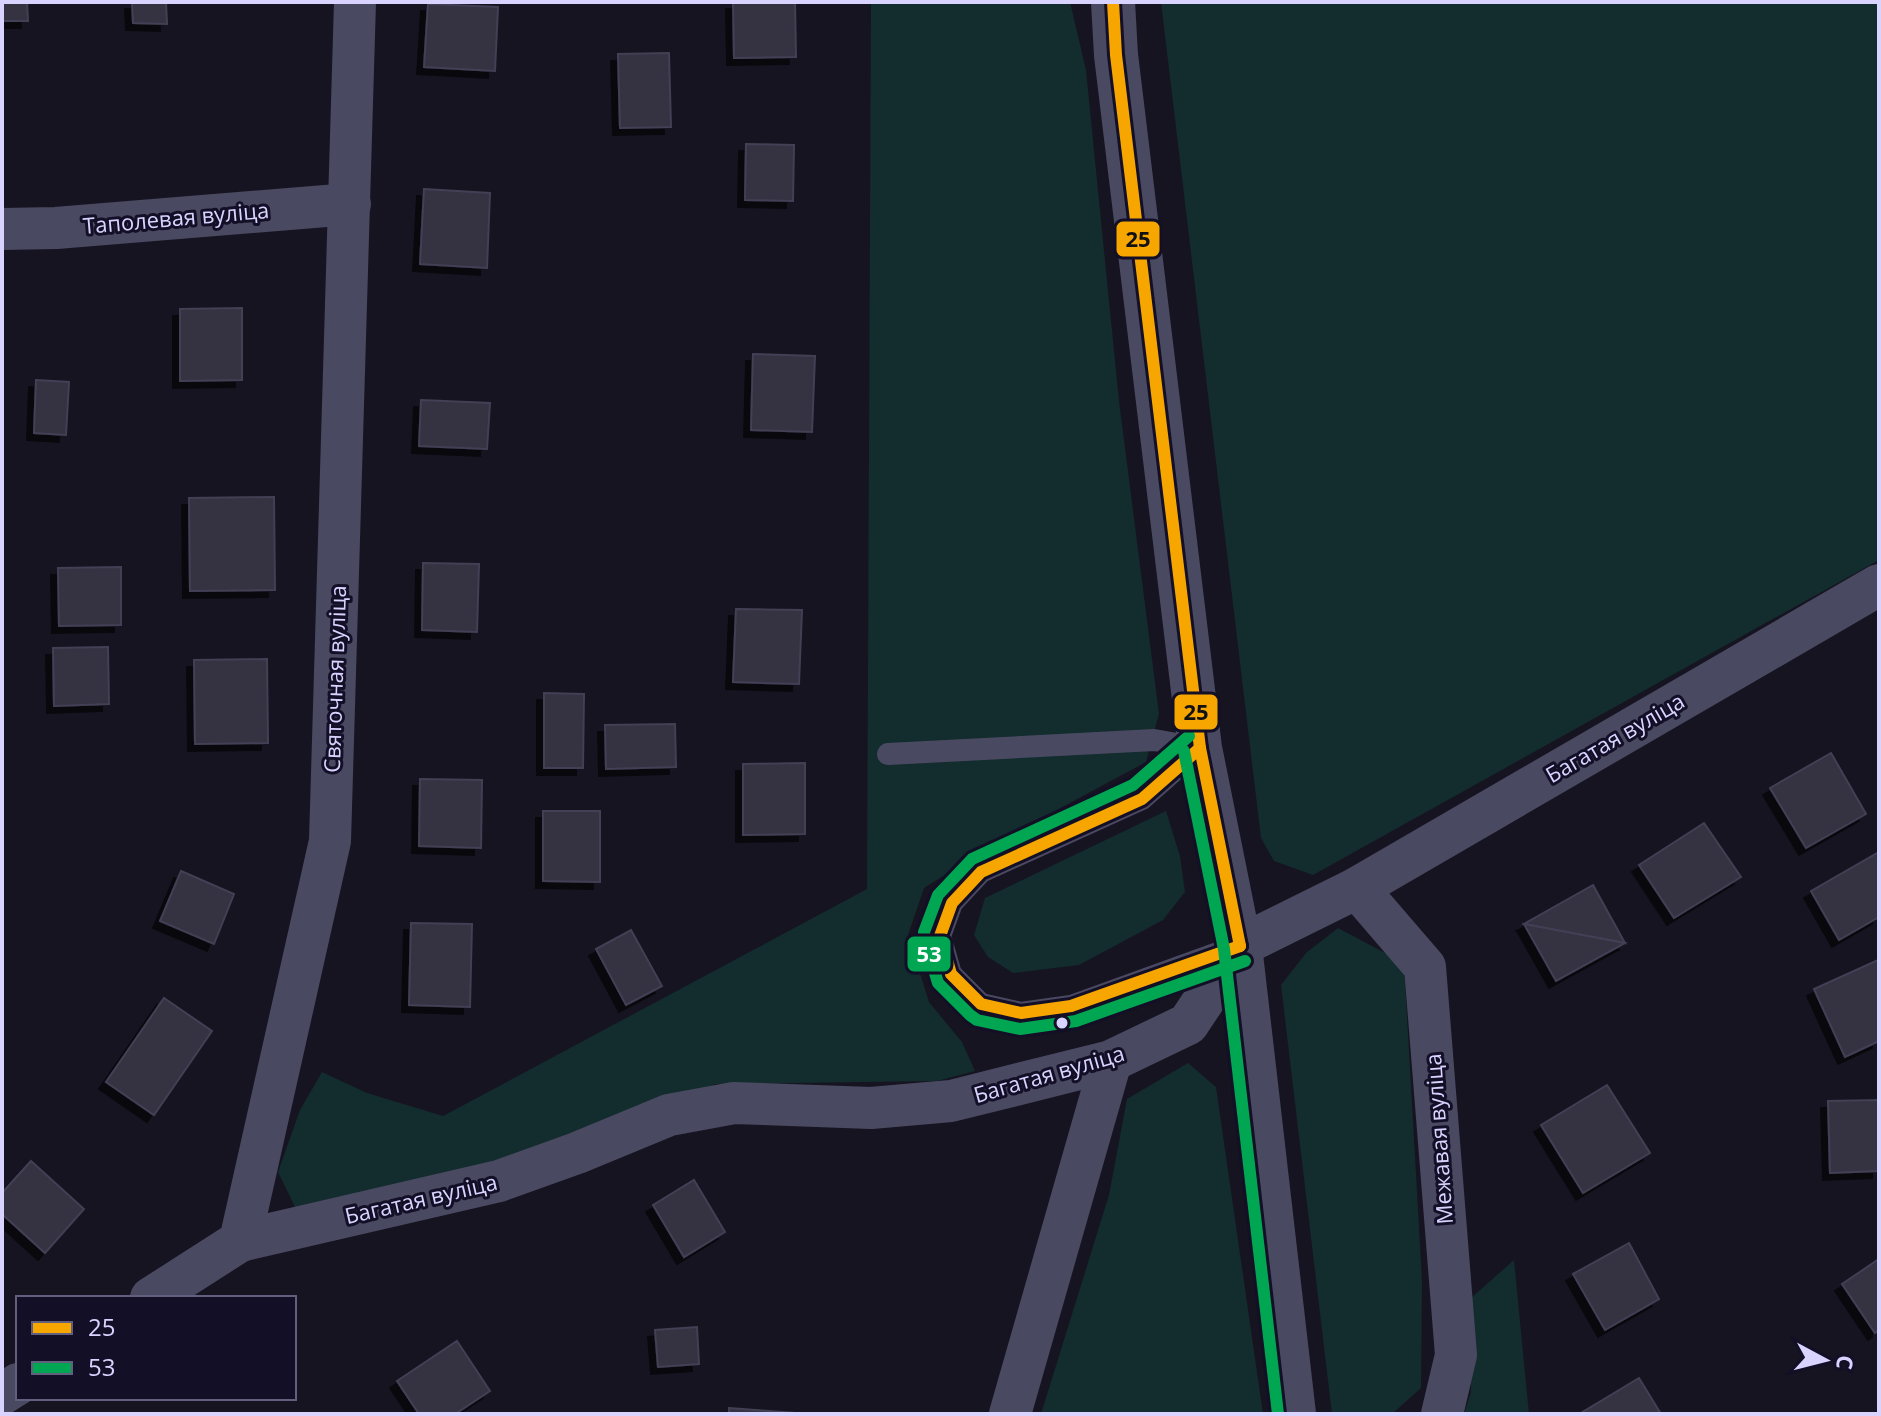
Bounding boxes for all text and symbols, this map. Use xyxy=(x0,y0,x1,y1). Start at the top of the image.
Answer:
street label: Таполевая вуліца xyxy=(82,194,270,240)
line badge: 25 xyxy=(1115,220,1161,258)
text: 25 xyxy=(1125,223,1151,253)
street label: Святочная вуліца xyxy=(316,585,352,773)
street label: Багатая вуліца xyxy=(1540,685,1689,789)
line badge: 25 xyxy=(1173,693,1219,731)
text: 25 xyxy=(1183,696,1209,726)
line badge: 53 xyxy=(906,935,952,973)
text: 53 xyxy=(916,938,942,968)
unlabelled marker xyxy=(1054,1015,1070,1031)
street label: Багатая вуліца xyxy=(970,1037,1128,1109)
street label: Межавая вуліца xyxy=(1417,1053,1459,1225)
street label: Багатая вуліца xyxy=(342,1166,500,1230)
legend xyxy=(16,1296,296,1400)
text: 25 xyxy=(88,1310,115,1343)
north arrow xyxy=(1785,1320,1865,1400)
text: 53 xyxy=(88,1350,115,1383)
text: С xyxy=(1830,1354,1862,1371)

